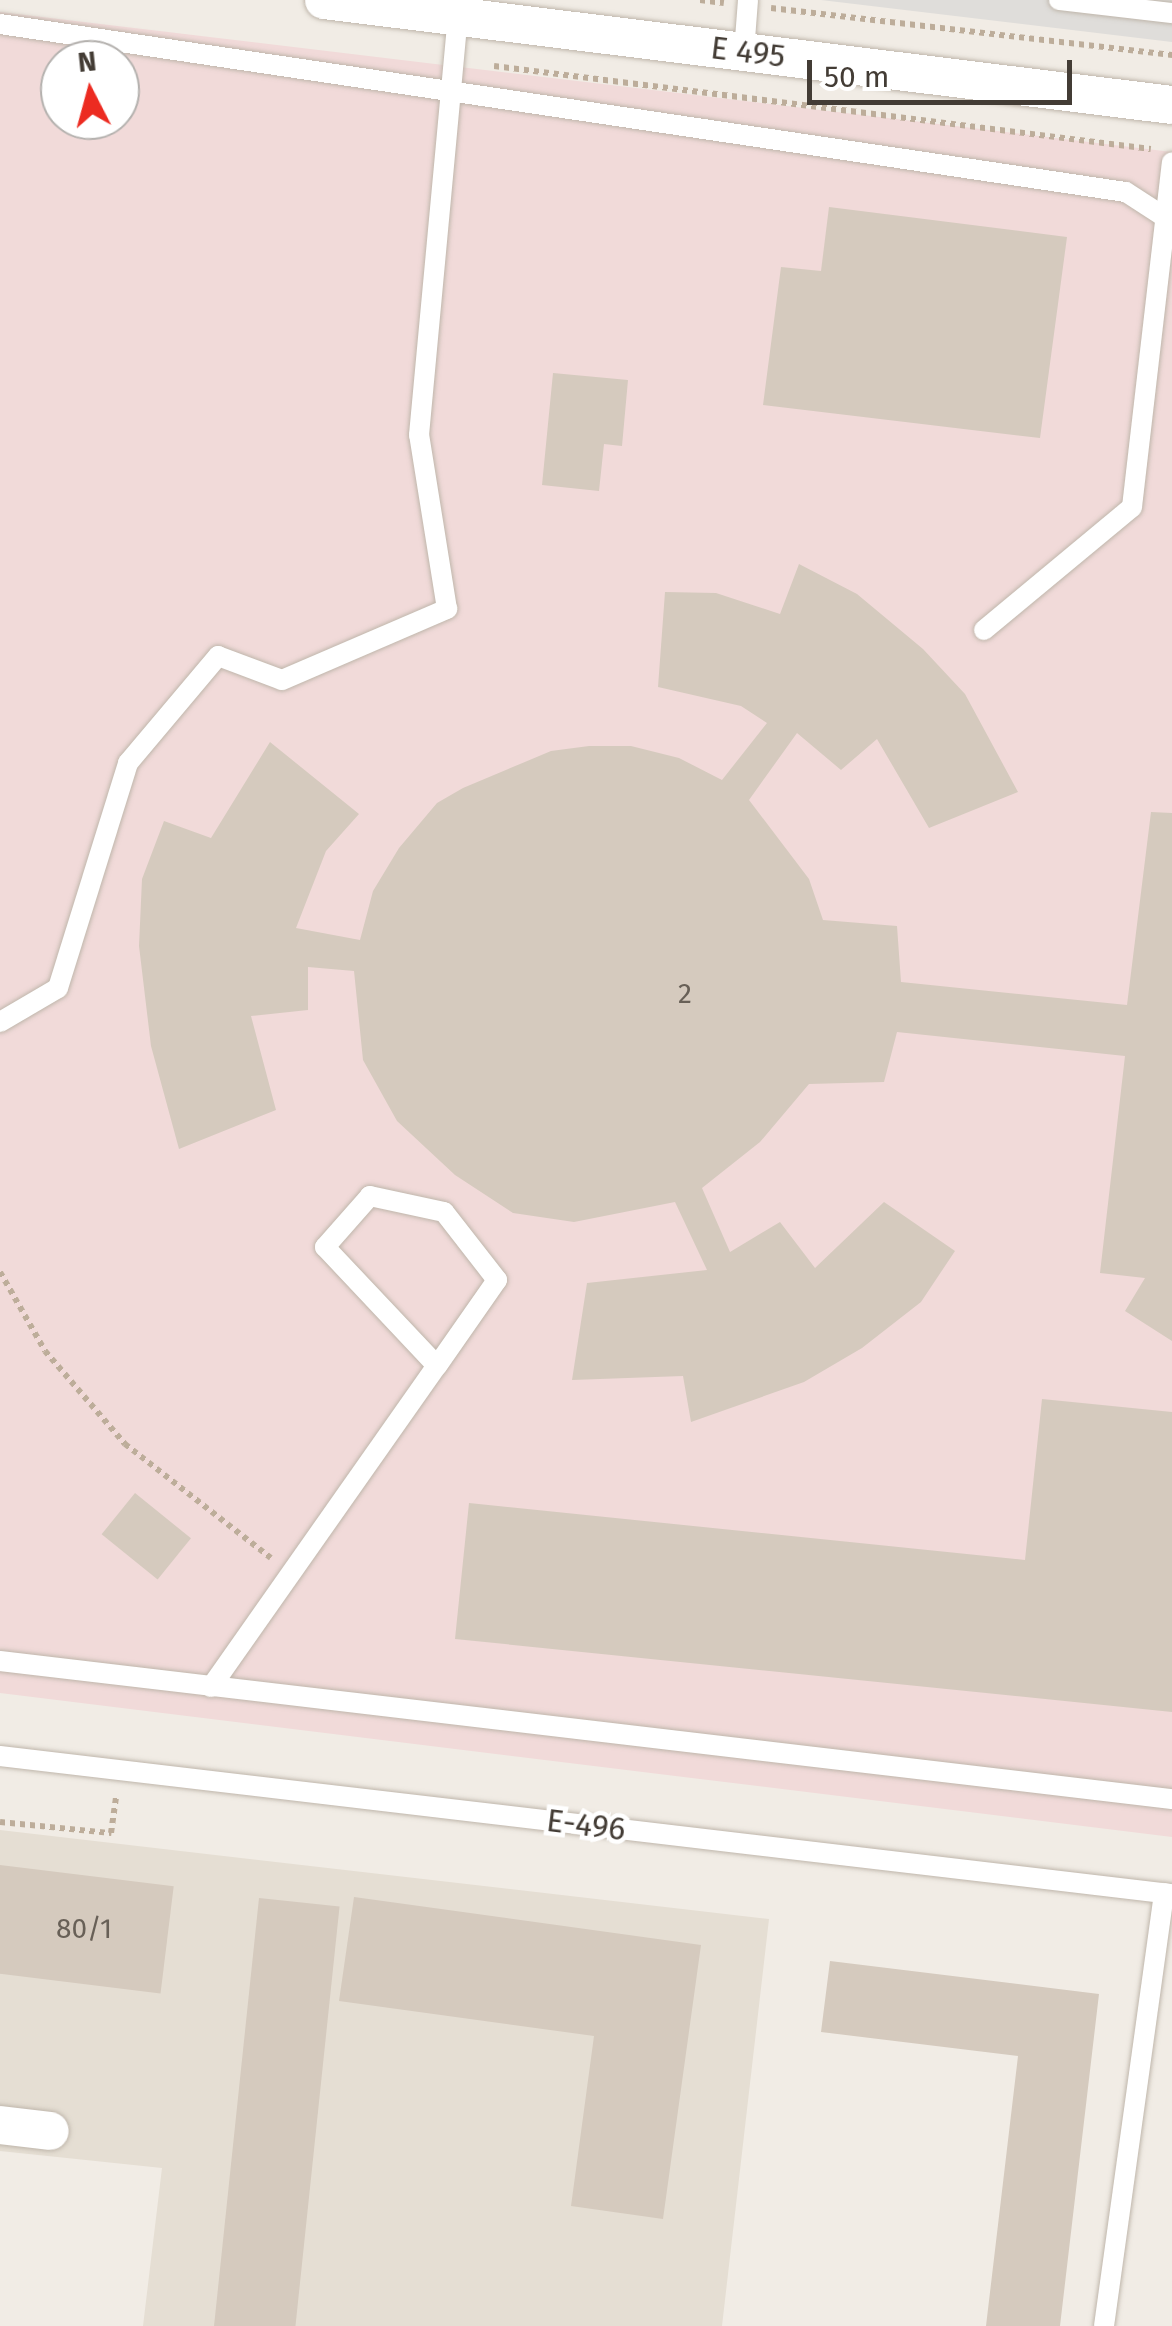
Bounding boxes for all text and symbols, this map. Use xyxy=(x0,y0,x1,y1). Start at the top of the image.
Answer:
street label: E 495 xyxy=(709,28,787,76)
north arrow xyxy=(40,40,140,140)
scale bar xyxy=(812,40,1077,102)
text: N xyxy=(76,44,98,79)
text: 50 m xyxy=(824,59,889,95)
house number: 2 xyxy=(678,977,692,1011)
street label: E-496 xyxy=(544,1801,628,1849)
house number: 80/1 xyxy=(56,1912,112,1946)

